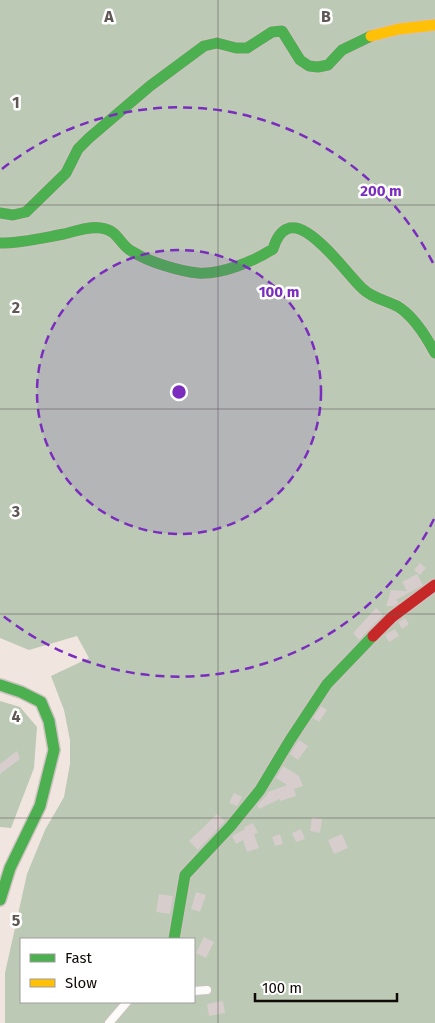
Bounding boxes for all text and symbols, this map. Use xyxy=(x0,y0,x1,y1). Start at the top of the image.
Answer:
text: A xyxy=(103,7,114,26)
text: B xyxy=(321,7,331,26)
text: 1 xyxy=(12,93,20,112)
text: 200 m xyxy=(360,182,402,200)
text: 100 m xyxy=(259,283,299,301)
text: 2 xyxy=(12,298,20,317)
centre of rings xyxy=(170,383,188,401)
text: 3 xyxy=(11,502,20,521)
text: 4 xyxy=(11,707,21,726)
text: 5 xyxy=(12,911,21,930)
legend xyxy=(20,938,195,1003)
text: Fast xyxy=(65,949,92,967)
scale bar xyxy=(255,970,398,1002)
text: Slow xyxy=(65,974,97,992)
text: 100 m xyxy=(262,979,302,997)

